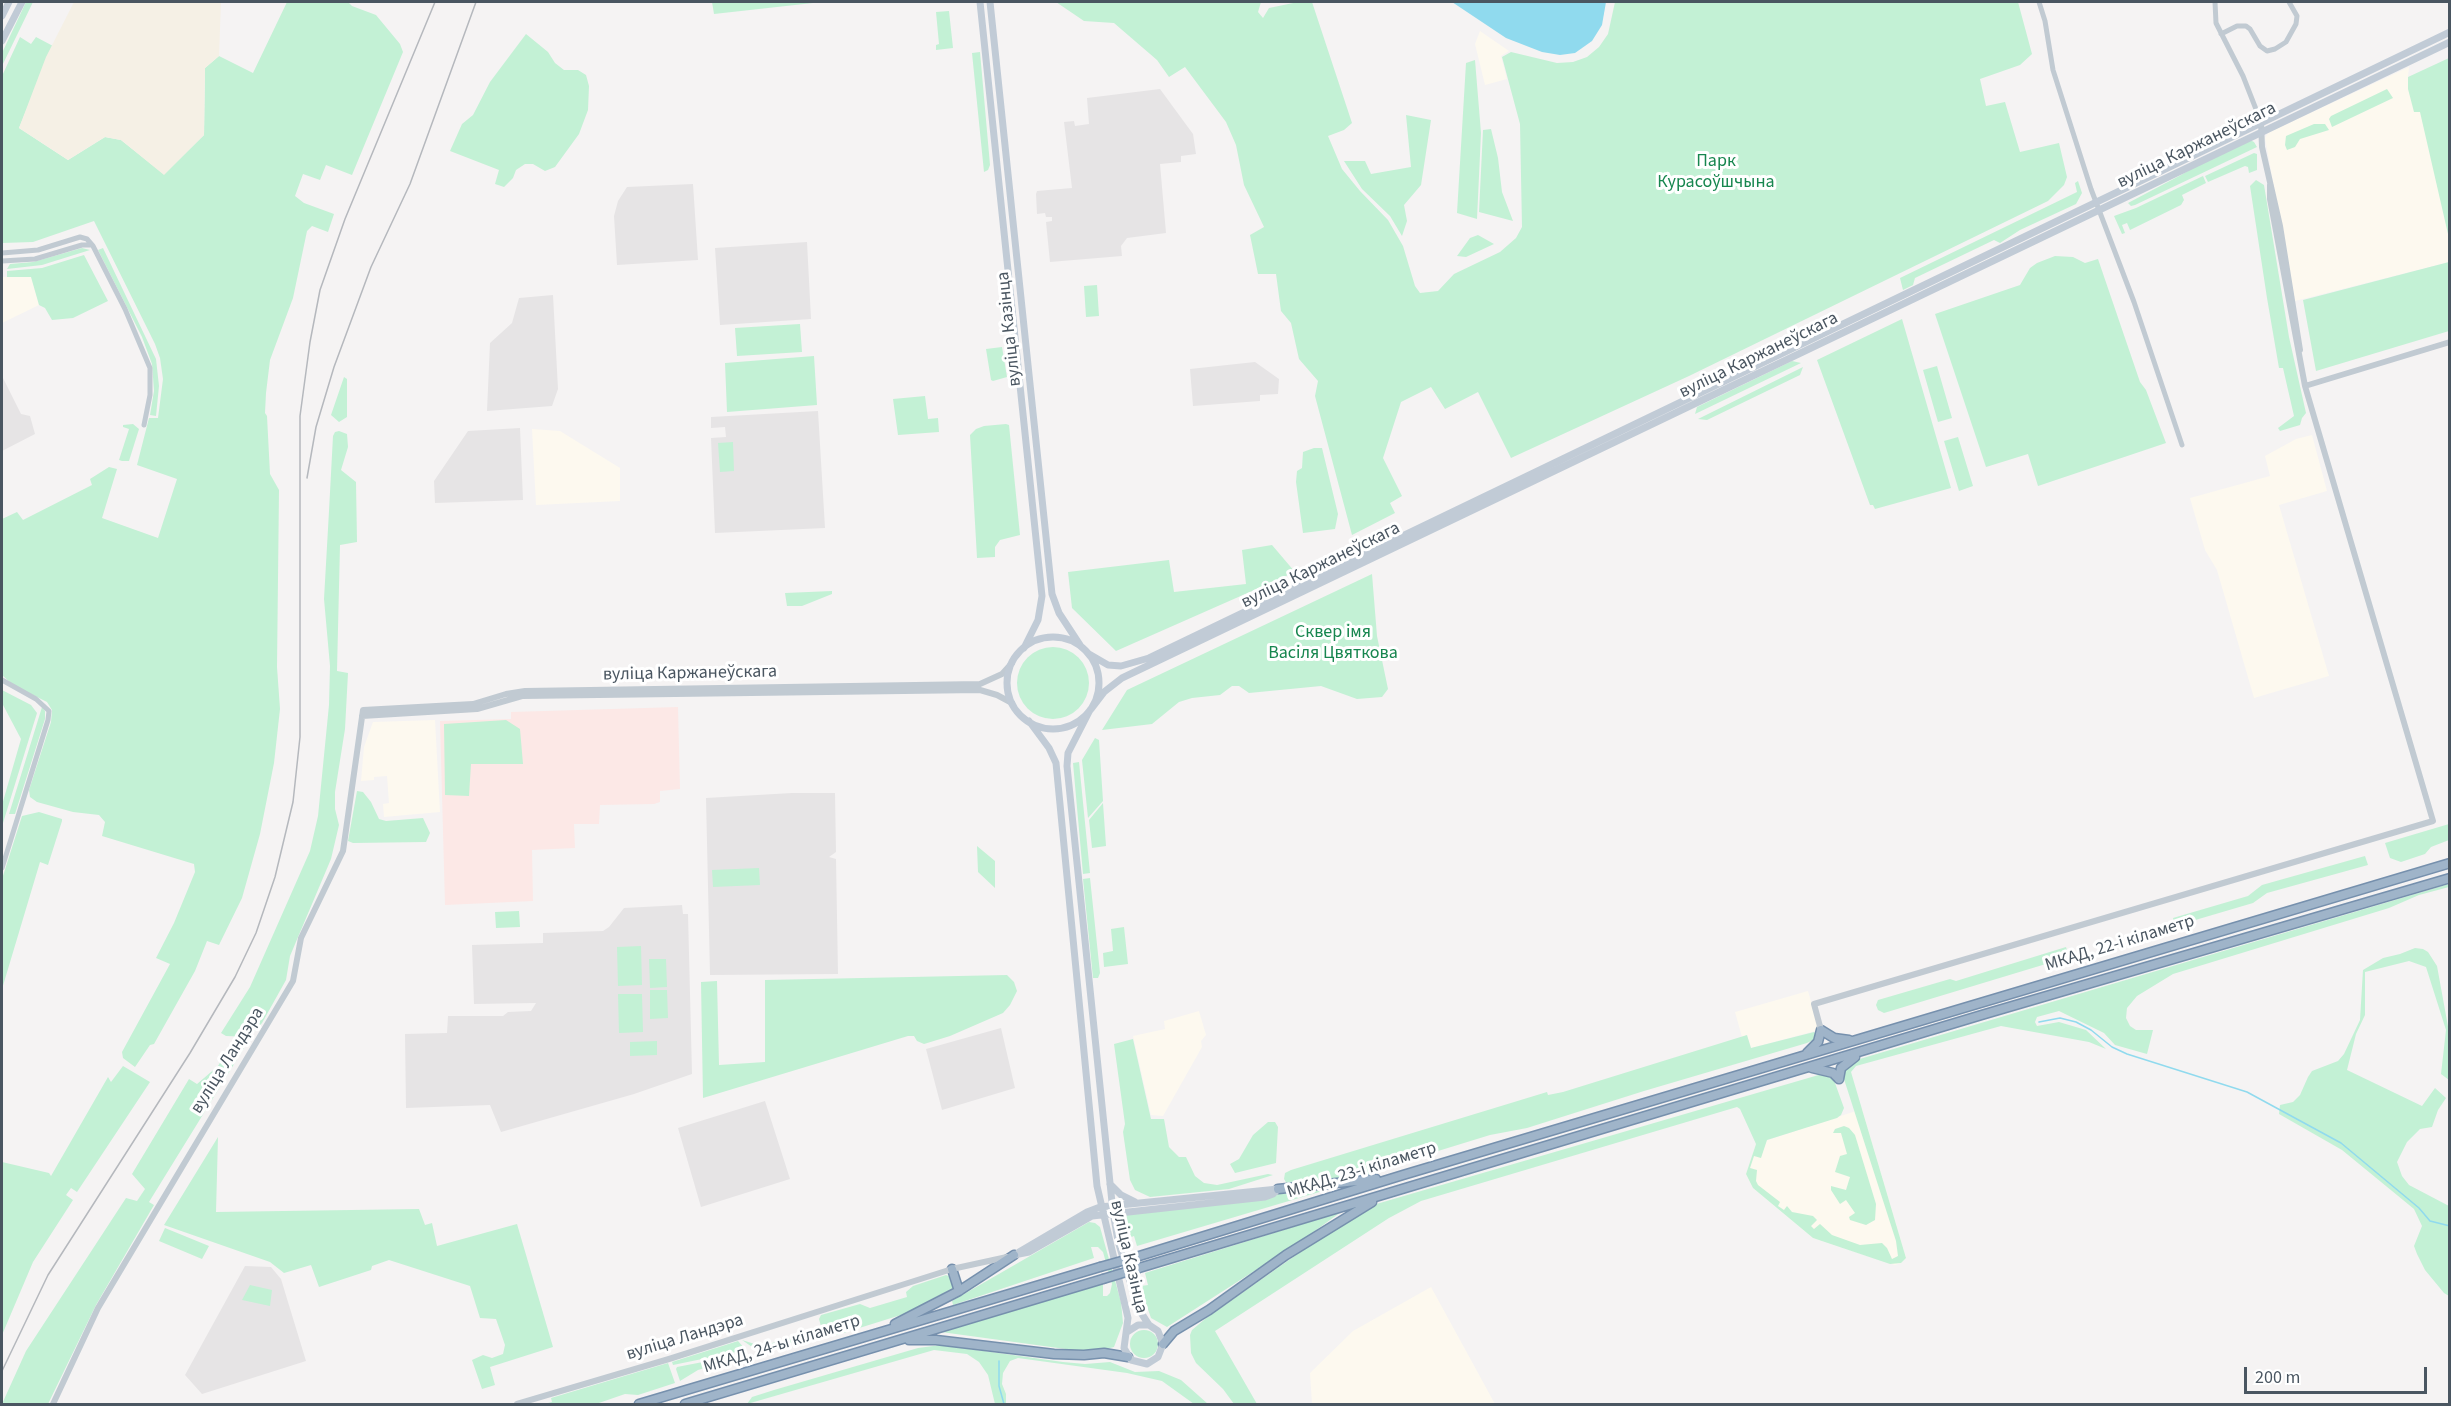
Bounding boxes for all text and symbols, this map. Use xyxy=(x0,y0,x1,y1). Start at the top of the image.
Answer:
street label: вуліца Каржанеўскага xyxy=(2114,98,2280,194)
park label: Парк Курасоўшчына xyxy=(1657,151,1775,194)
street label: вуліца Казінца xyxy=(993,270,1027,388)
street label: вуліца Каржанеўскага xyxy=(1676,308,1842,404)
street label: вуліца Каржанеўскага xyxy=(1238,518,1404,614)
park label: Сквер імя Васіля Цвяткова xyxy=(1268,622,1398,664)
street label: вуліца Каржанеўскага xyxy=(603,662,777,686)
street label: МКАД, 22-і кіламетр xyxy=(2043,911,2197,977)
street label: вуліца Ландэра xyxy=(187,1004,269,1118)
street label: МКАД, 23-і кіламетр xyxy=(1285,1138,1439,1204)
street label: вуліца Казінца xyxy=(1104,1198,1152,1316)
street label: вуліца Ландэра xyxy=(624,1310,746,1366)
street label: МКАД, 24-ы кіламетр xyxy=(701,1311,863,1379)
scale bar xyxy=(2247,1355,2430,1393)
text: 200 m xyxy=(2255,1365,2300,1390)

